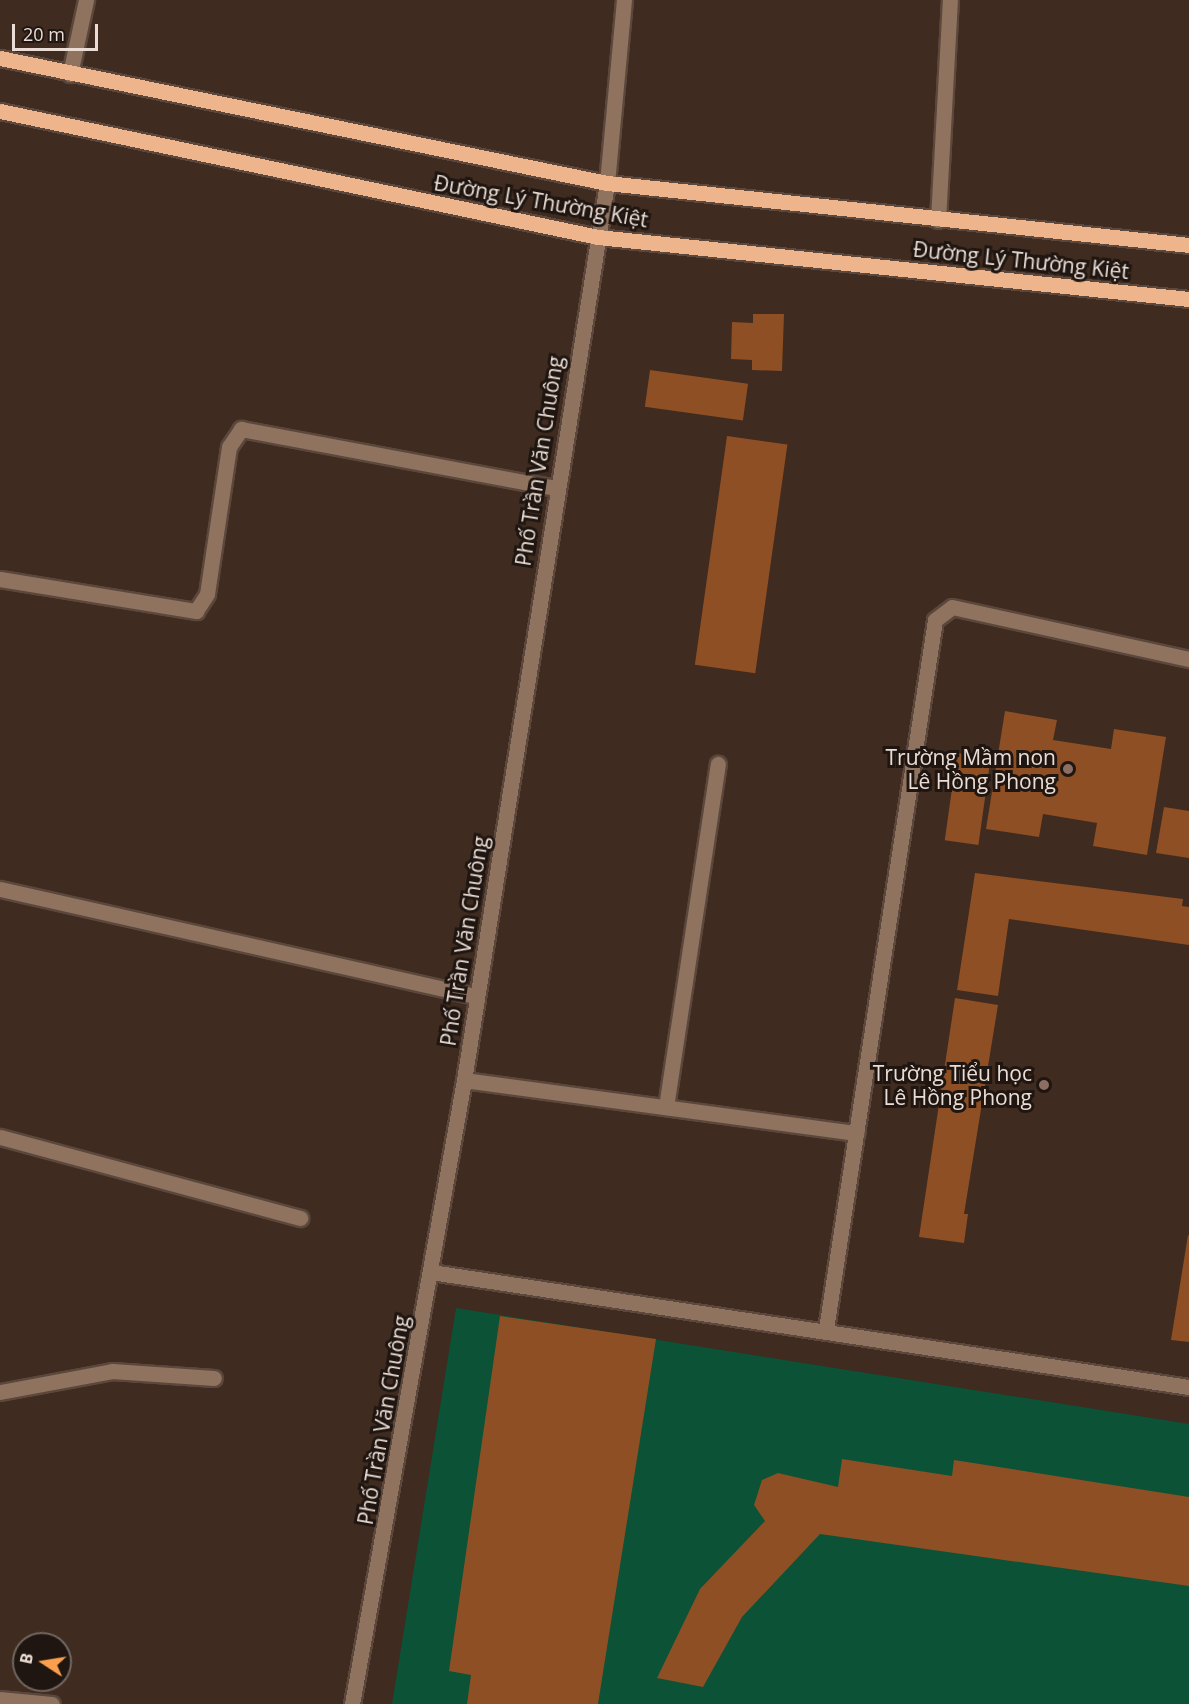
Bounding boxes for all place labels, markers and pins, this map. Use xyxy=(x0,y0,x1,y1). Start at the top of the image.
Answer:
place label: Trường Mầm non Lê Hồng Phong xyxy=(886,744,1056,794)
marker: Trường Mầm non Lê Hồng Phong xyxy=(1061,762,1075,776)
place label: Trường Tiểu học Lê Hồng Phong xyxy=(873,1060,1032,1110)
marker: Trường Tiểu học Lê Hồng Phong xyxy=(1037,1078,1051,1092)

